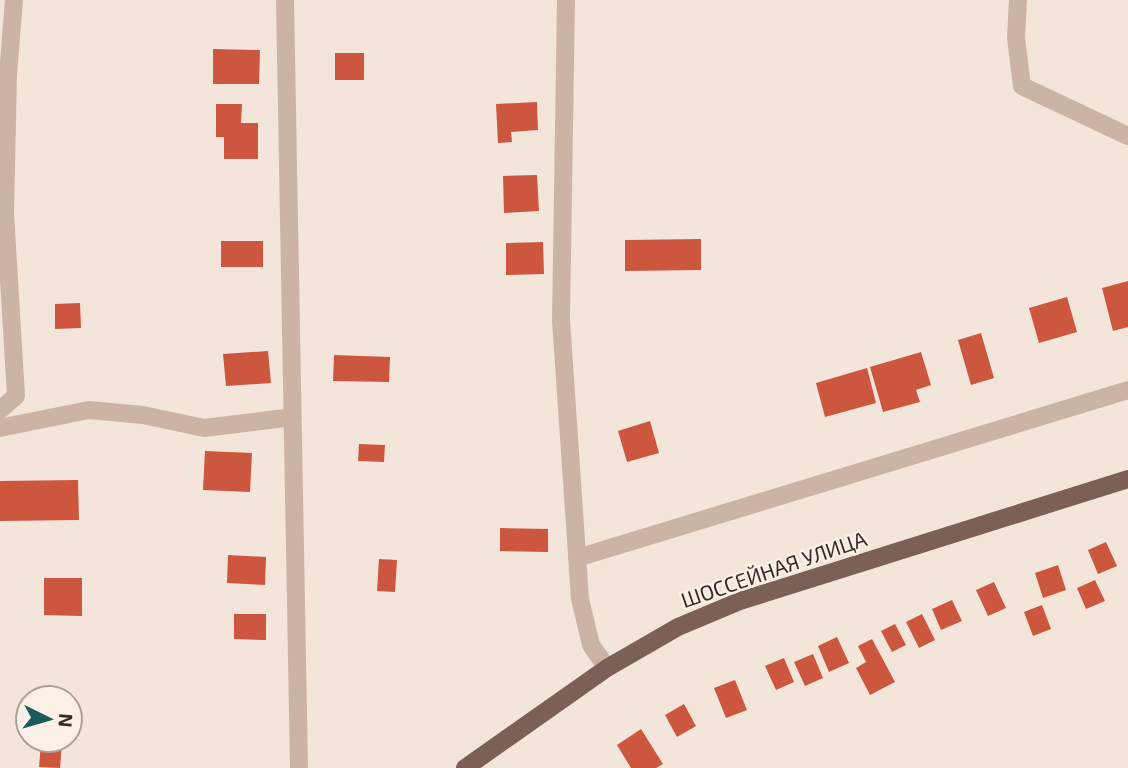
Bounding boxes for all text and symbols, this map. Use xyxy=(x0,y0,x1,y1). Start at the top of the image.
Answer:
street label: ШОССЕЙНАЯ УЛИЦА xyxy=(677,525,870,612)
north arrow xyxy=(14,684,84,754)
text: N xyxy=(54,713,78,728)

